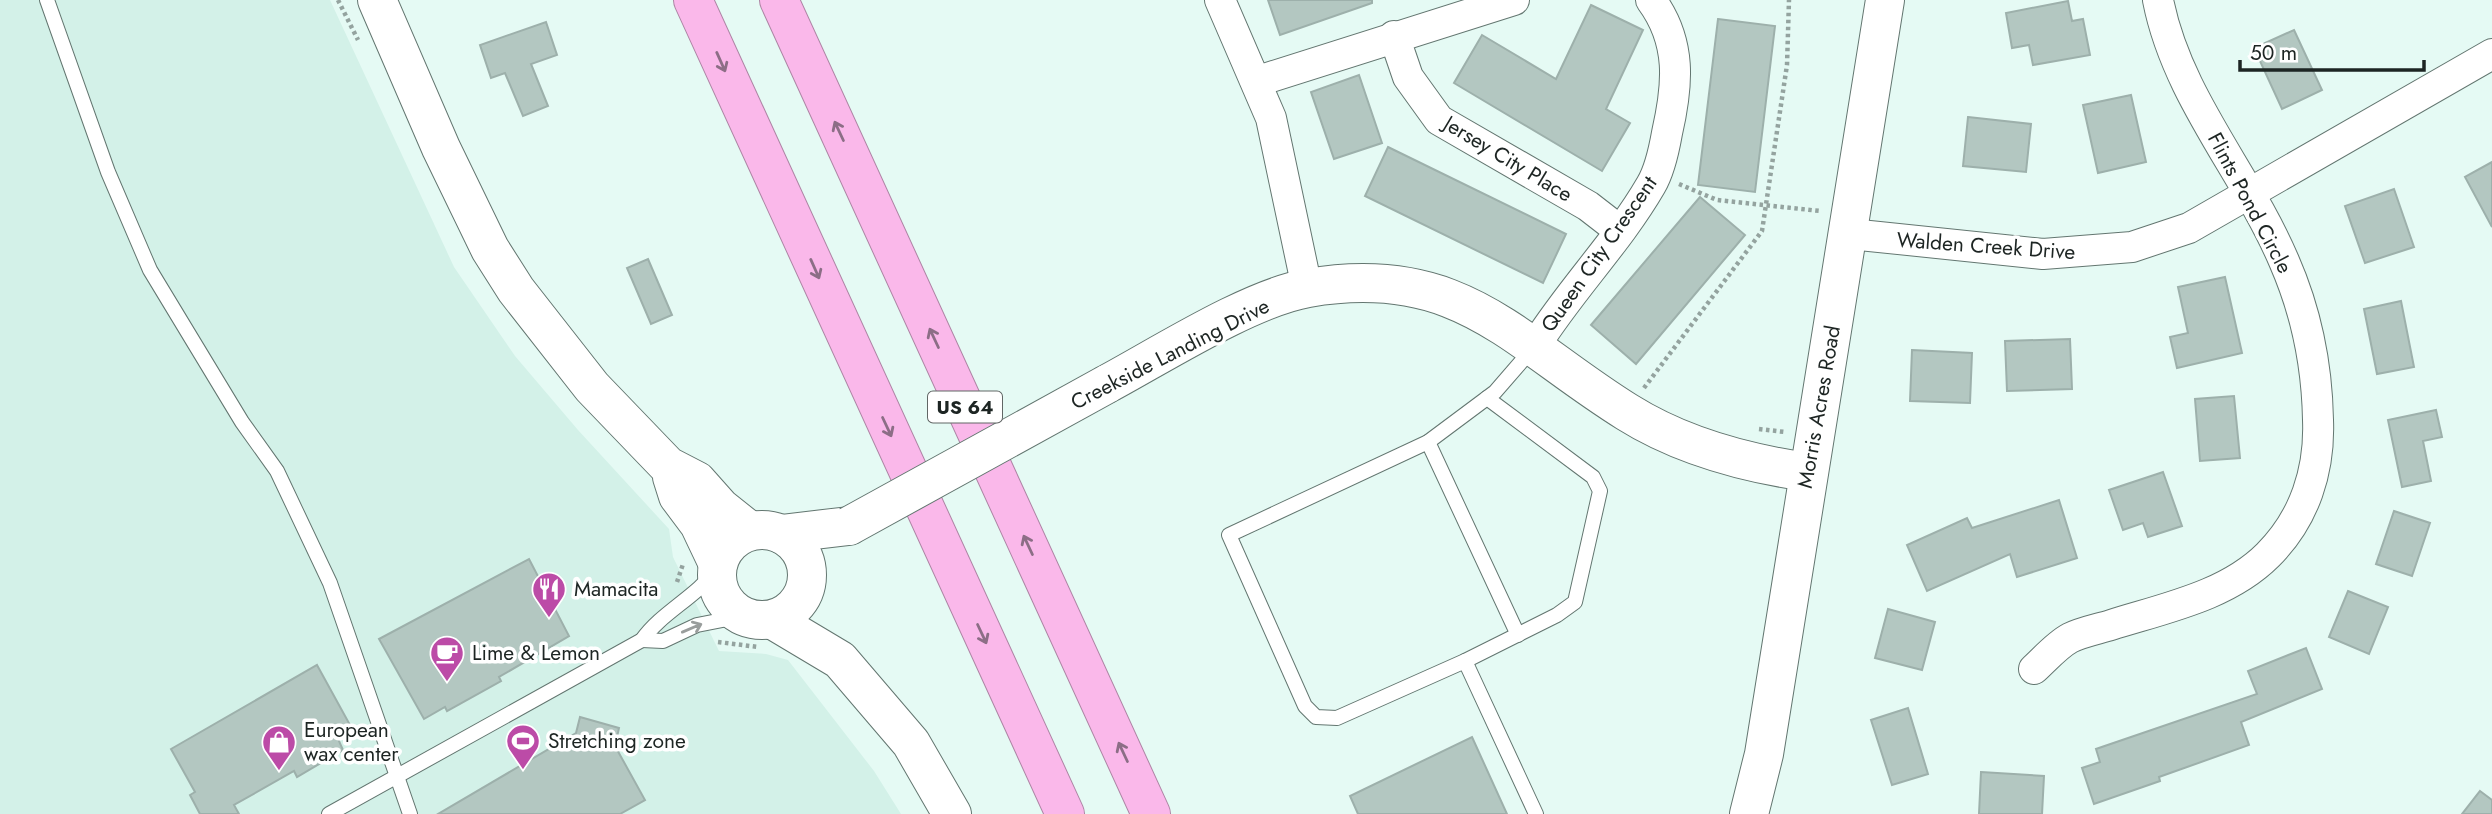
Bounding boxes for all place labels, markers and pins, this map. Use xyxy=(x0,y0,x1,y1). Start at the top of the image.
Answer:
restaurant icon: Mamacita xyxy=(530,570,568,619)
place label: Mamacita xyxy=(574,574,658,604)
cafe icon: Lime & Lemon xyxy=(428,634,466,683)
place label: Lime & Lemon xyxy=(472,638,600,668)
place label: European wax center xyxy=(304,715,399,769)
sports icon: Stretching zone xyxy=(504,722,542,771)
shop icon: European wax center xyxy=(260,723,298,772)
place label: Stretching zone xyxy=(548,726,686,756)

